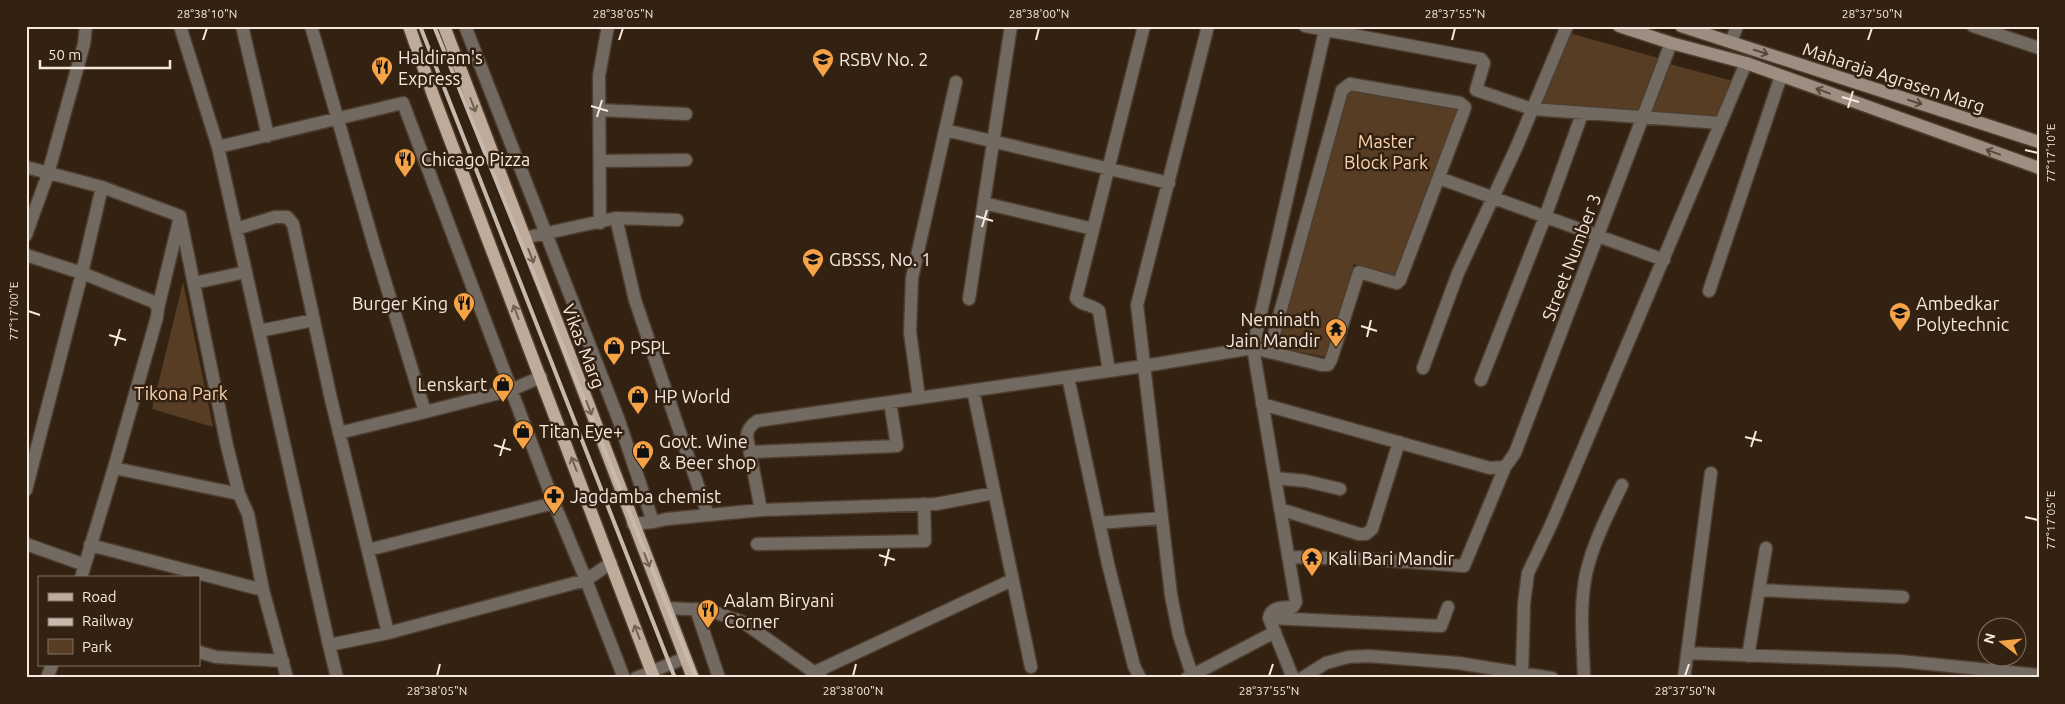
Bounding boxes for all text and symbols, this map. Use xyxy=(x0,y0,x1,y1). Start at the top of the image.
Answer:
text: 28°38'10"N xyxy=(177,7,237,20)
text: 28°38'05"N xyxy=(593,7,653,20)
text: 28°38'00"N xyxy=(1009,7,1069,20)
text: 28°37'55"N xyxy=(1425,7,1485,20)
text: 28°37'50"N xyxy=(1842,7,1902,20)
scale bar xyxy=(40,38,170,70)
street label: Maharaja Agrasen Marg xyxy=(1800,38,1988,116)
text: 50 m xyxy=(48,46,81,63)
place label: Haldiram's Express xyxy=(398,47,483,88)
school or university icon: RSBV No. 2 xyxy=(811,47,835,78)
one-way arrow xyxy=(1752,47,1768,57)
place label: RSBV No. 2 xyxy=(839,49,928,69)
restaurant icon: Haldiram's Express xyxy=(370,55,394,86)
one-way arrow xyxy=(1816,86,1832,95)
one-way arrow xyxy=(470,97,479,112)
one-way arrow xyxy=(1907,98,1923,107)
text: 77°17'10"E xyxy=(2044,123,2057,182)
park label: Master Block Park xyxy=(1344,131,1428,172)
restaurant icon: Chicago Pizza xyxy=(393,147,417,178)
one-way arrow xyxy=(1986,147,2001,156)
place label: Chicago Pizza xyxy=(421,149,530,169)
street label: Street Number 3 xyxy=(1538,191,1604,323)
school or university icon: GBSSS, No. 1 xyxy=(801,247,825,278)
one-way arrow xyxy=(527,248,536,264)
place label: GBSSS, No. 1 xyxy=(829,249,932,269)
text: 77°17'00"E xyxy=(7,281,20,340)
restaurant icon: Burger King xyxy=(452,291,476,322)
place label: Burger King xyxy=(352,293,448,313)
place label: Ambedkar Polytechnic xyxy=(1916,293,2009,334)
street label: Vikas Marg xyxy=(559,301,609,391)
school or university icon: Ambedkar Polytechnic xyxy=(1888,301,1912,332)
one-way arrow xyxy=(511,305,520,320)
place label: Neminath Jain Mandir xyxy=(1226,309,1320,350)
temple icon: Neminath Jain Mandir xyxy=(1324,317,1348,348)
shop icon: PSPL xyxy=(602,335,626,366)
place label: PSPL xyxy=(630,337,670,357)
shop icon: Lenskart xyxy=(491,372,515,403)
place label: Lenskart xyxy=(418,374,487,394)
park label: Tikona Park xyxy=(134,383,228,403)
shop icon: HP World xyxy=(626,384,650,415)
place label: HP World xyxy=(654,386,730,406)
one-way arrow xyxy=(585,400,594,416)
shop icon: Titan Eye+ xyxy=(511,419,535,450)
place label: Titan Eye+ xyxy=(539,421,623,441)
place label: Govt. Wine & Beer shop xyxy=(659,431,756,472)
shop icon: Govt. Wine & Beer shop xyxy=(631,439,655,470)
one-way arrow xyxy=(569,457,578,472)
pharmacy icon: Jagdamba chemist xyxy=(542,484,566,515)
place label: Jagdamba chemist xyxy=(570,486,721,506)
text: 77°17'05"E xyxy=(2044,490,2057,549)
temple icon: Kali Bari Mandir xyxy=(1300,546,1324,577)
place label: Kali Bari Mandir xyxy=(1328,548,1454,568)
one-way arrow xyxy=(643,552,652,567)
legend xyxy=(38,576,200,666)
text: Road xyxy=(82,588,117,605)
place label: Aalam Biryani Corner xyxy=(724,590,834,631)
restaurant icon: Aalam Biryani Corner xyxy=(696,598,720,629)
text: Railway xyxy=(82,612,133,629)
north arrow xyxy=(1978,616,2028,666)
one-way arrow xyxy=(632,625,642,640)
text: N xyxy=(1980,631,1999,646)
text: Park xyxy=(82,638,112,655)
text: 28°38'05"N xyxy=(407,684,467,697)
text: 28°38'00"N xyxy=(823,684,883,697)
text: 28°37'55"N xyxy=(1239,684,1299,697)
text: 28°37'50"N xyxy=(1655,684,1715,697)

